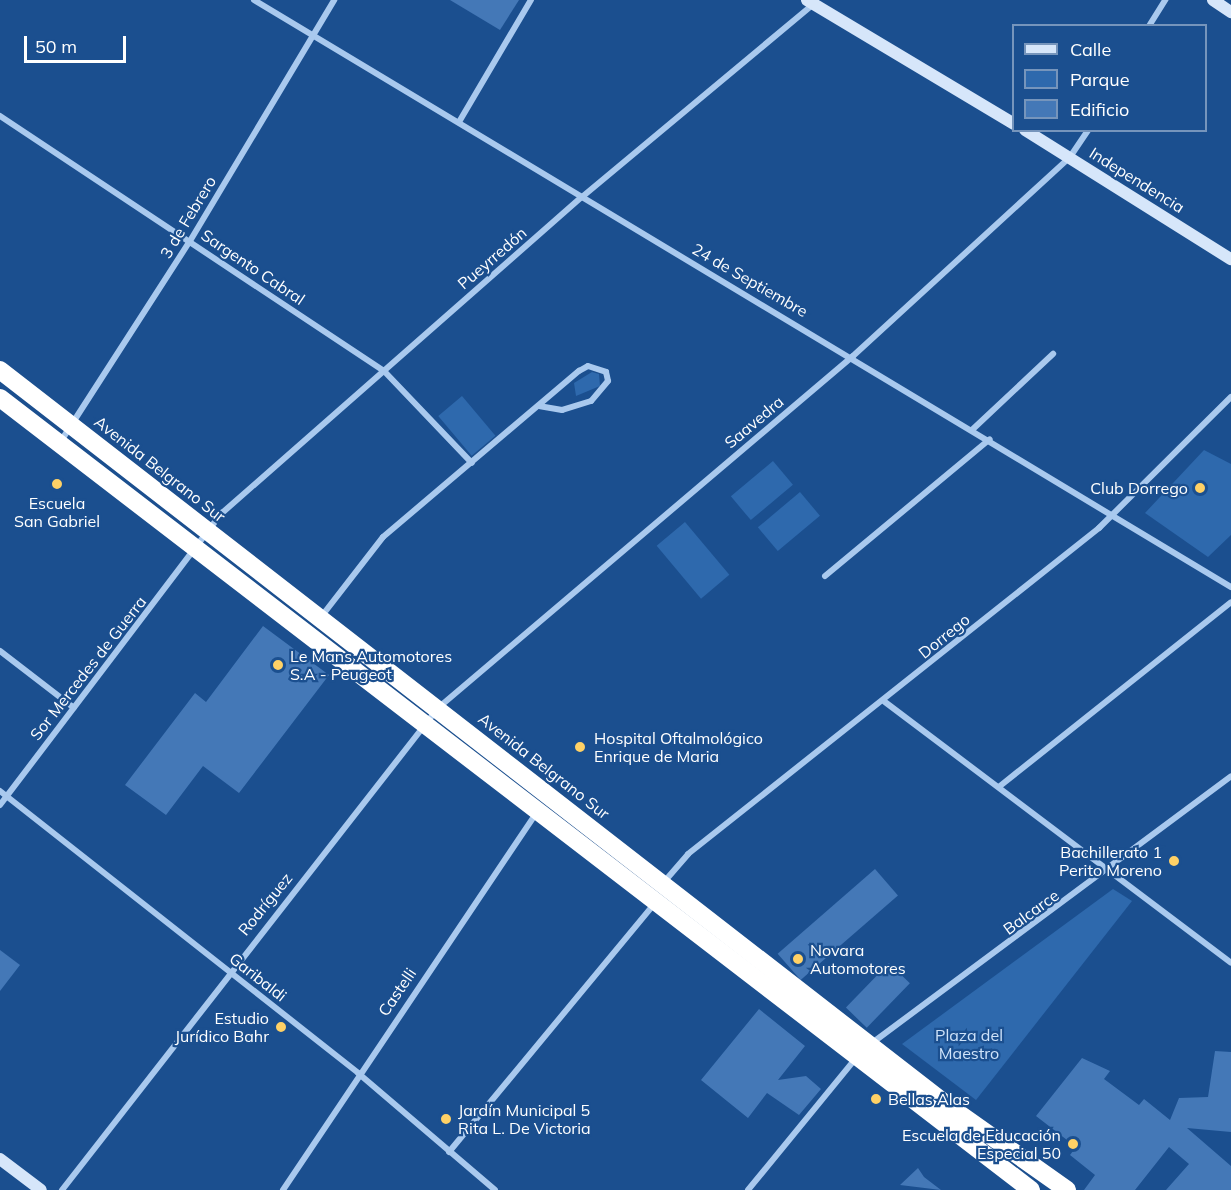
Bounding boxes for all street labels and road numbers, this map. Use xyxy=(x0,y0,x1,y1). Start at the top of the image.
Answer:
street label: Independencia xyxy=(1086,143,1188,217)
street label: 3 de Febrero xyxy=(156,172,220,262)
street label: Pueyrredón xyxy=(454,223,530,293)
street label: Sargento Cabral xyxy=(198,225,308,309)
street label: 24 de Septiembre xyxy=(689,239,811,321)
street label: Saavedra xyxy=(721,392,787,452)
street label: Avenida Belgrano Sur xyxy=(91,412,229,526)
street label: Sor Mercedes de Guerra xyxy=(26,592,150,744)
street label: Dorrego xyxy=(915,610,973,662)
street label: Avenida Belgrano Sur xyxy=(475,709,613,823)
street label: Rodríguez xyxy=(234,869,296,939)
street label: Balcarce xyxy=(1000,885,1062,939)
street label: Garibaldi xyxy=(226,949,290,1005)
street label: Castelli xyxy=(374,964,420,1020)

